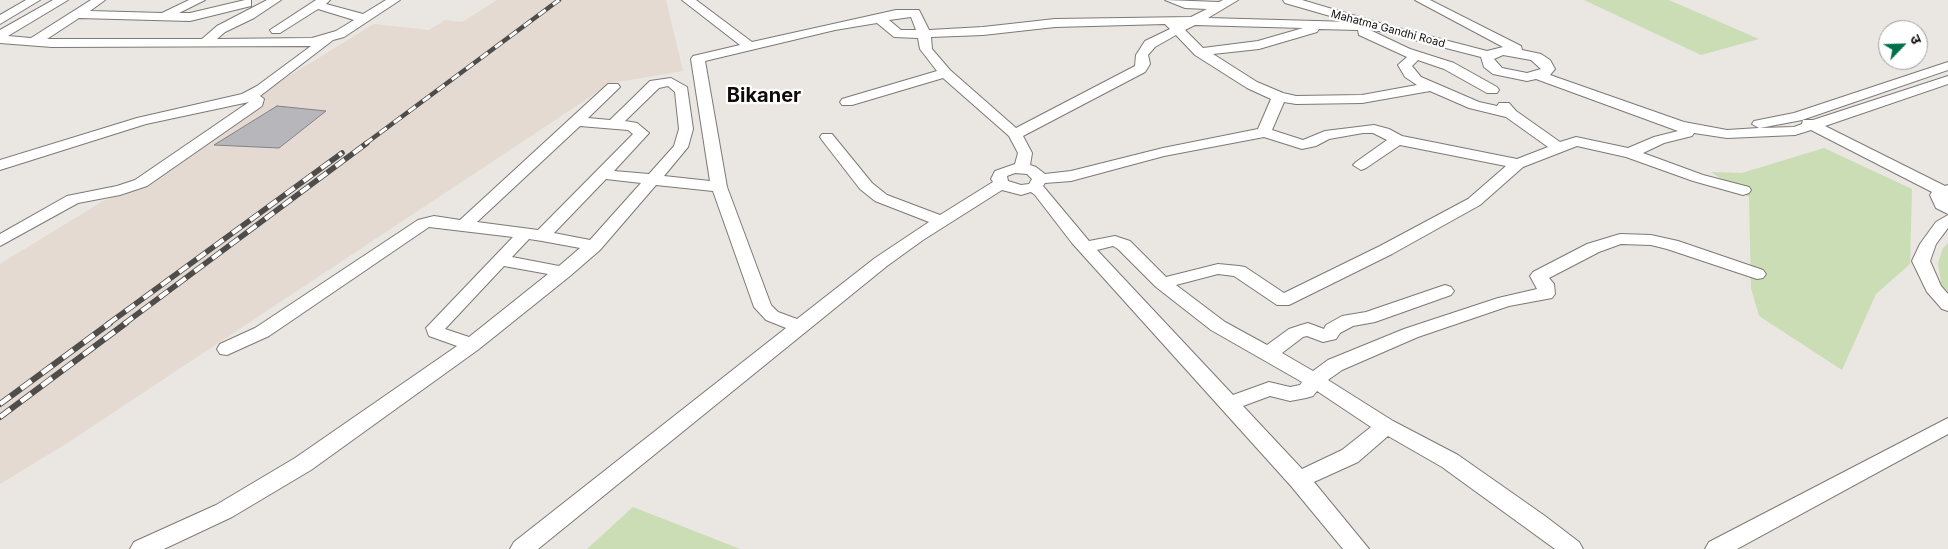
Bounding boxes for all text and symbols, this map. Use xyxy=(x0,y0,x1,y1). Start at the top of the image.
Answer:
street label: Mahatma Gandhi Road xyxy=(1329,7,1447,51)
north arrow xyxy=(1878,20,1928,70)
text: उ xyxy=(1907,32,1926,46)
district label: Bikaner xyxy=(727,84,801,108)

